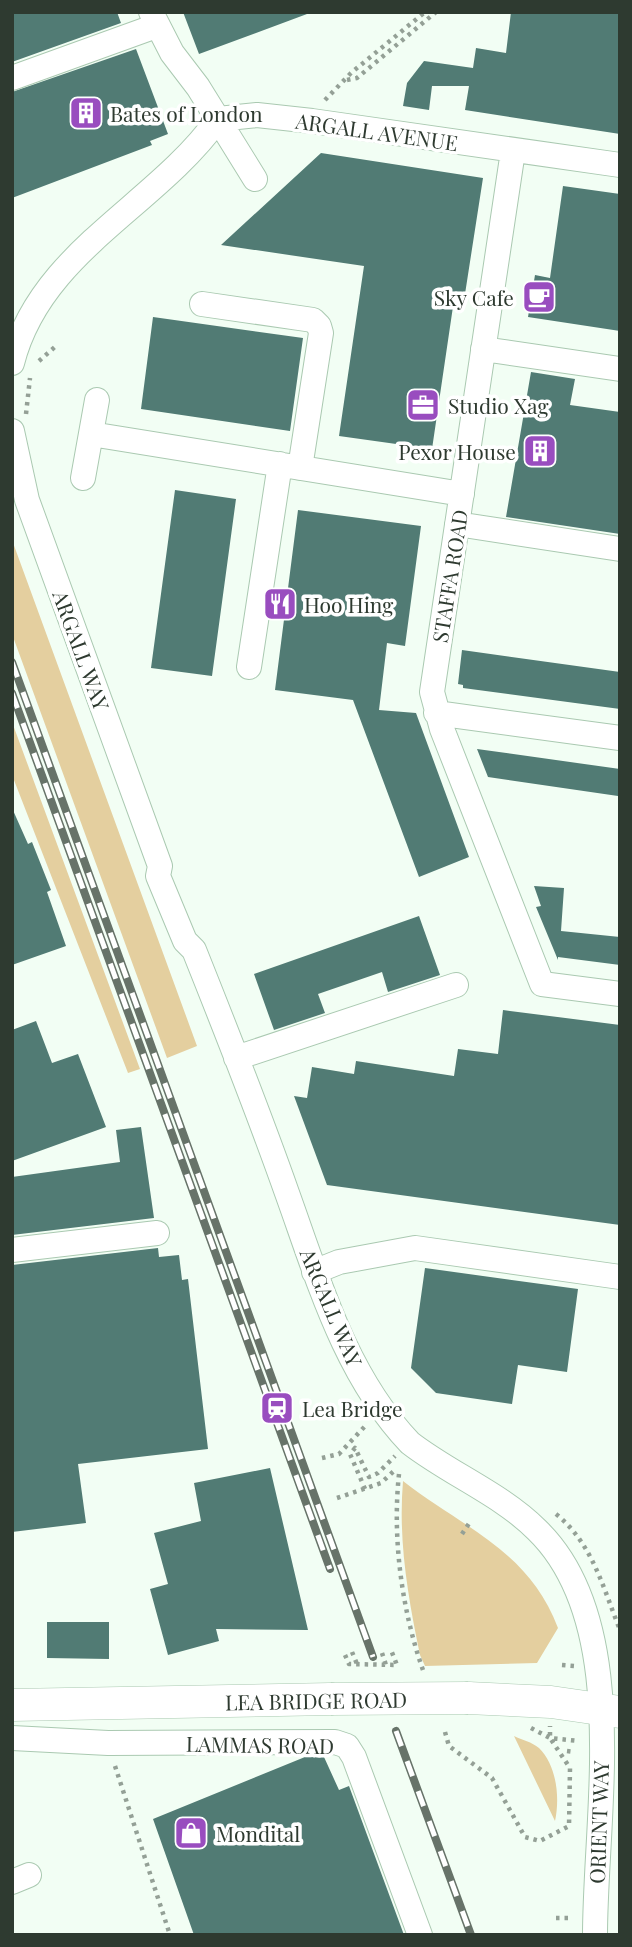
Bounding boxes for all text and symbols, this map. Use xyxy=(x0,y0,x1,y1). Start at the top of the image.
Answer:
building icon: Bates of London xyxy=(67,94,105,132)
place label: Bates of London xyxy=(110,99,263,127)
street label: ARGALL AVENUE xyxy=(293,106,460,156)
cafe icon: Sky Cafe xyxy=(520,278,558,316)
place label: Sky Cafe xyxy=(434,283,514,311)
office icon: Studio Xag xyxy=(404,386,442,424)
place label: Studio Xag xyxy=(448,391,549,419)
building icon: Pexor House xyxy=(521,432,559,470)
place label: Pexor House xyxy=(398,437,516,465)
street label: STAFFA ROAD xyxy=(425,507,473,645)
street label: ARGALL WAY xyxy=(47,585,117,714)
restaurant icon: Hoo Hing xyxy=(261,585,299,623)
place label: Hoo Hing xyxy=(304,590,393,618)
street label: ARGALL WAY xyxy=(294,1243,370,1371)
station icon: Lea Bridge xyxy=(258,1389,296,1427)
place label: Lea Bridge xyxy=(302,1394,403,1422)
street label: LEA BRIDGE ROAD xyxy=(225,1684,407,1716)
street label: LAMMAS ROAD xyxy=(186,1729,334,1759)
street label: ORIENT WAY xyxy=(582,1759,614,1884)
shop icon: Mondital xyxy=(172,1814,210,1852)
place label: Mondital xyxy=(216,1819,300,1847)

